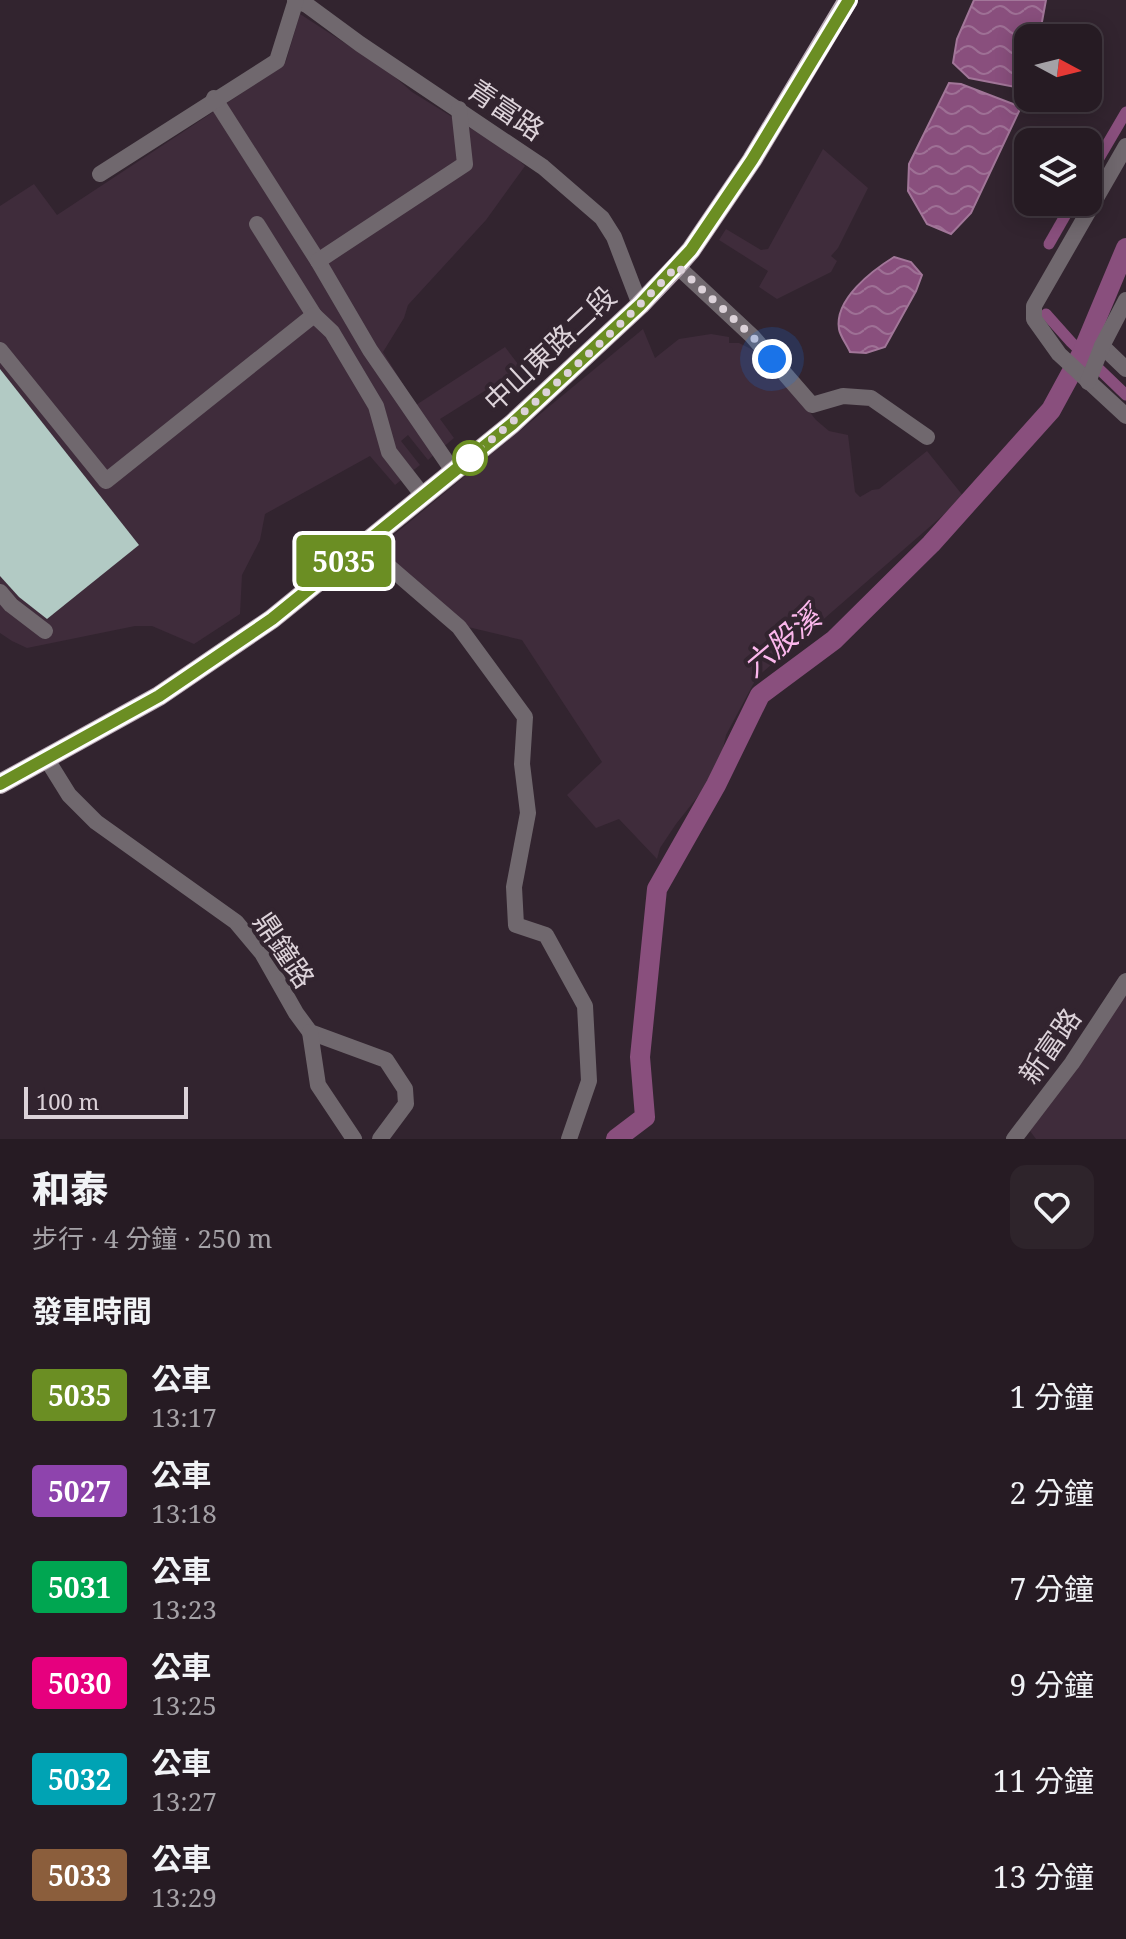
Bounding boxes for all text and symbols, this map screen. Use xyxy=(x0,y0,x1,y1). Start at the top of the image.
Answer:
north arrow xyxy=(1014,24,1102,112)
map controls xyxy=(1014,24,1102,216)
street label: 青富路 xyxy=(461,70,552,148)
button: layers xyxy=(1014,128,1102,216)
street label: 中山東路二段 xyxy=(475,277,624,419)
your location xyxy=(752,339,792,379)
unlabelled marker xyxy=(453,441,487,475)
line badge: 5035 xyxy=(288,535,400,587)
text: 5035 xyxy=(312,542,376,580)
water label: 六股溪 xyxy=(733,594,832,685)
street label: 鼎鐘路 xyxy=(246,904,324,995)
street label: 新富路 xyxy=(1010,1000,1089,1091)
scale bar xyxy=(24,1083,188,1119)
text: 100 m xyxy=(36,1086,99,1116)
text: 和泰 xyxy=(32,1162,108,1214)
button: heart xyxy=(1010,1165,1094,1249)
text: 步行 · 4 分鐘 · 250 m xyxy=(32,1220,272,1256)
text: 發車時間 xyxy=(32,1290,152,1331)
text: 公車 xyxy=(151,1358,211,1399)
text: 5035 xyxy=(48,1376,111,1414)
text: 1 分鐘 xyxy=(1009,1376,1094,1417)
text: 13:17 xyxy=(151,1399,217,1435)
text: 公車 xyxy=(151,1454,211,1495)
text: 5027 xyxy=(48,1472,111,1510)
text: 2 分鐘 xyxy=(1009,1472,1094,1513)
text: 13:18 xyxy=(151,1495,217,1531)
text: 公車 xyxy=(151,1550,211,1591)
text: 5031 xyxy=(48,1568,111,1606)
text: 7 分鐘 xyxy=(1009,1568,1094,1609)
text: 13:23 xyxy=(151,1591,217,1627)
text: 公車 xyxy=(151,1646,211,1687)
text: 5030 xyxy=(48,1664,111,1702)
text: 9 分鐘 xyxy=(1009,1664,1094,1705)
text: 13:25 xyxy=(151,1687,217,1723)
text: 公車 xyxy=(151,1742,211,1783)
text: 5032 xyxy=(48,1760,111,1798)
text: 11 分鐘 xyxy=(993,1760,1094,1801)
text: 13:27 xyxy=(151,1783,217,1819)
text: 公車 xyxy=(151,1838,211,1879)
text: 5033 xyxy=(48,1856,111,1894)
text: 13 分鐘 xyxy=(993,1856,1094,1897)
text: 13:29 xyxy=(151,1879,217,1915)

